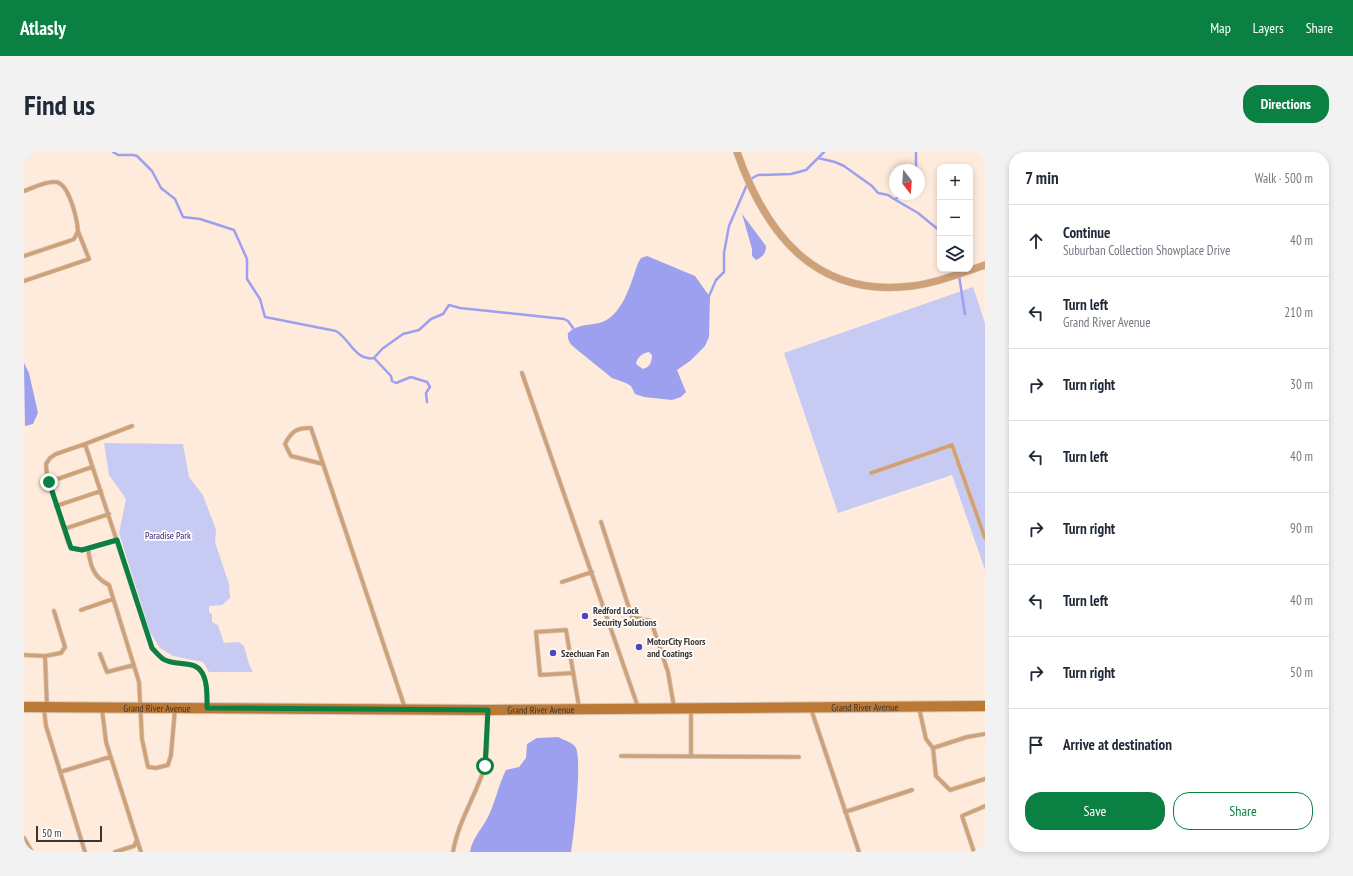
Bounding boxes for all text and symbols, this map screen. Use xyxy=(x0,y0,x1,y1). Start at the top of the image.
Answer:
text: Atlasly xyxy=(20,16,66,40)
text: Map xyxy=(1210,19,1231,37)
text: Layers xyxy=(1253,19,1284,37)
text: Share xyxy=(1306,19,1333,37)
button: Directions xyxy=(1243,85,1329,123)
text: Find us xyxy=(24,86,95,123)
north arrow xyxy=(889,164,925,200)
map controls xyxy=(937,164,973,272)
button: + xyxy=(937,164,973,200)
text: 7 min xyxy=(1025,167,1059,189)
text: Walk · 500 m xyxy=(1255,170,1313,187)
button: − xyxy=(937,200,973,236)
text: Continue xyxy=(1063,223,1110,242)
icon: ahead xyxy=(1025,230,1047,252)
text: 40 m xyxy=(1290,232,1313,249)
button: layers xyxy=(937,236,973,272)
text: Suburban Collection Showplace Drive xyxy=(1063,242,1230,259)
text: Turn left xyxy=(1063,295,1108,314)
icon: left xyxy=(1025,302,1047,324)
text: 210 m xyxy=(1284,304,1313,321)
text: Grand River Avenue xyxy=(1063,314,1151,331)
icon: right xyxy=(1025,374,1047,396)
text: Turn right xyxy=(1063,375,1115,394)
text: 30 m xyxy=(1290,376,1313,393)
icon: left xyxy=(1025,446,1047,468)
text: Turn left xyxy=(1063,447,1108,466)
text: 40 m xyxy=(1290,448,1313,465)
route end xyxy=(40,473,58,491)
icon: right xyxy=(1025,518,1047,540)
text: Turn right xyxy=(1063,519,1115,538)
text: 90 m xyxy=(1290,520,1313,537)
park label: Paradise Park xyxy=(145,529,191,542)
icon: left xyxy=(1025,590,1047,612)
text: Turn left xyxy=(1063,591,1108,610)
text: 40 m xyxy=(1290,592,1313,609)
place label: Redford Lock Security Solutions xyxy=(593,604,657,629)
marker: Redford Lock Security Solutions xyxy=(580,611,590,621)
place label: MotorCity Floors and Coatings xyxy=(647,635,706,660)
marker: MotorCity Floors and Coatings xyxy=(634,642,644,652)
place label: Szechuan Fan xyxy=(561,647,610,660)
marker: Szechuan Fan xyxy=(548,648,558,658)
icon: right xyxy=(1025,662,1047,684)
text: Turn right xyxy=(1063,663,1115,682)
text: 50 m xyxy=(1290,664,1313,681)
street label: Grand River Avenue xyxy=(831,700,899,714)
street label: Grand River Avenue xyxy=(123,701,191,715)
street label: Grand River Avenue xyxy=(507,703,575,716)
icon: arrive xyxy=(1025,734,1047,756)
text: Arrive at destination xyxy=(1063,735,1172,754)
route start xyxy=(476,757,494,775)
button: Save xyxy=(1025,792,1165,830)
button: Share xyxy=(1173,792,1313,830)
scale bar xyxy=(36,824,102,843)
text: 50 m xyxy=(42,826,61,840)

